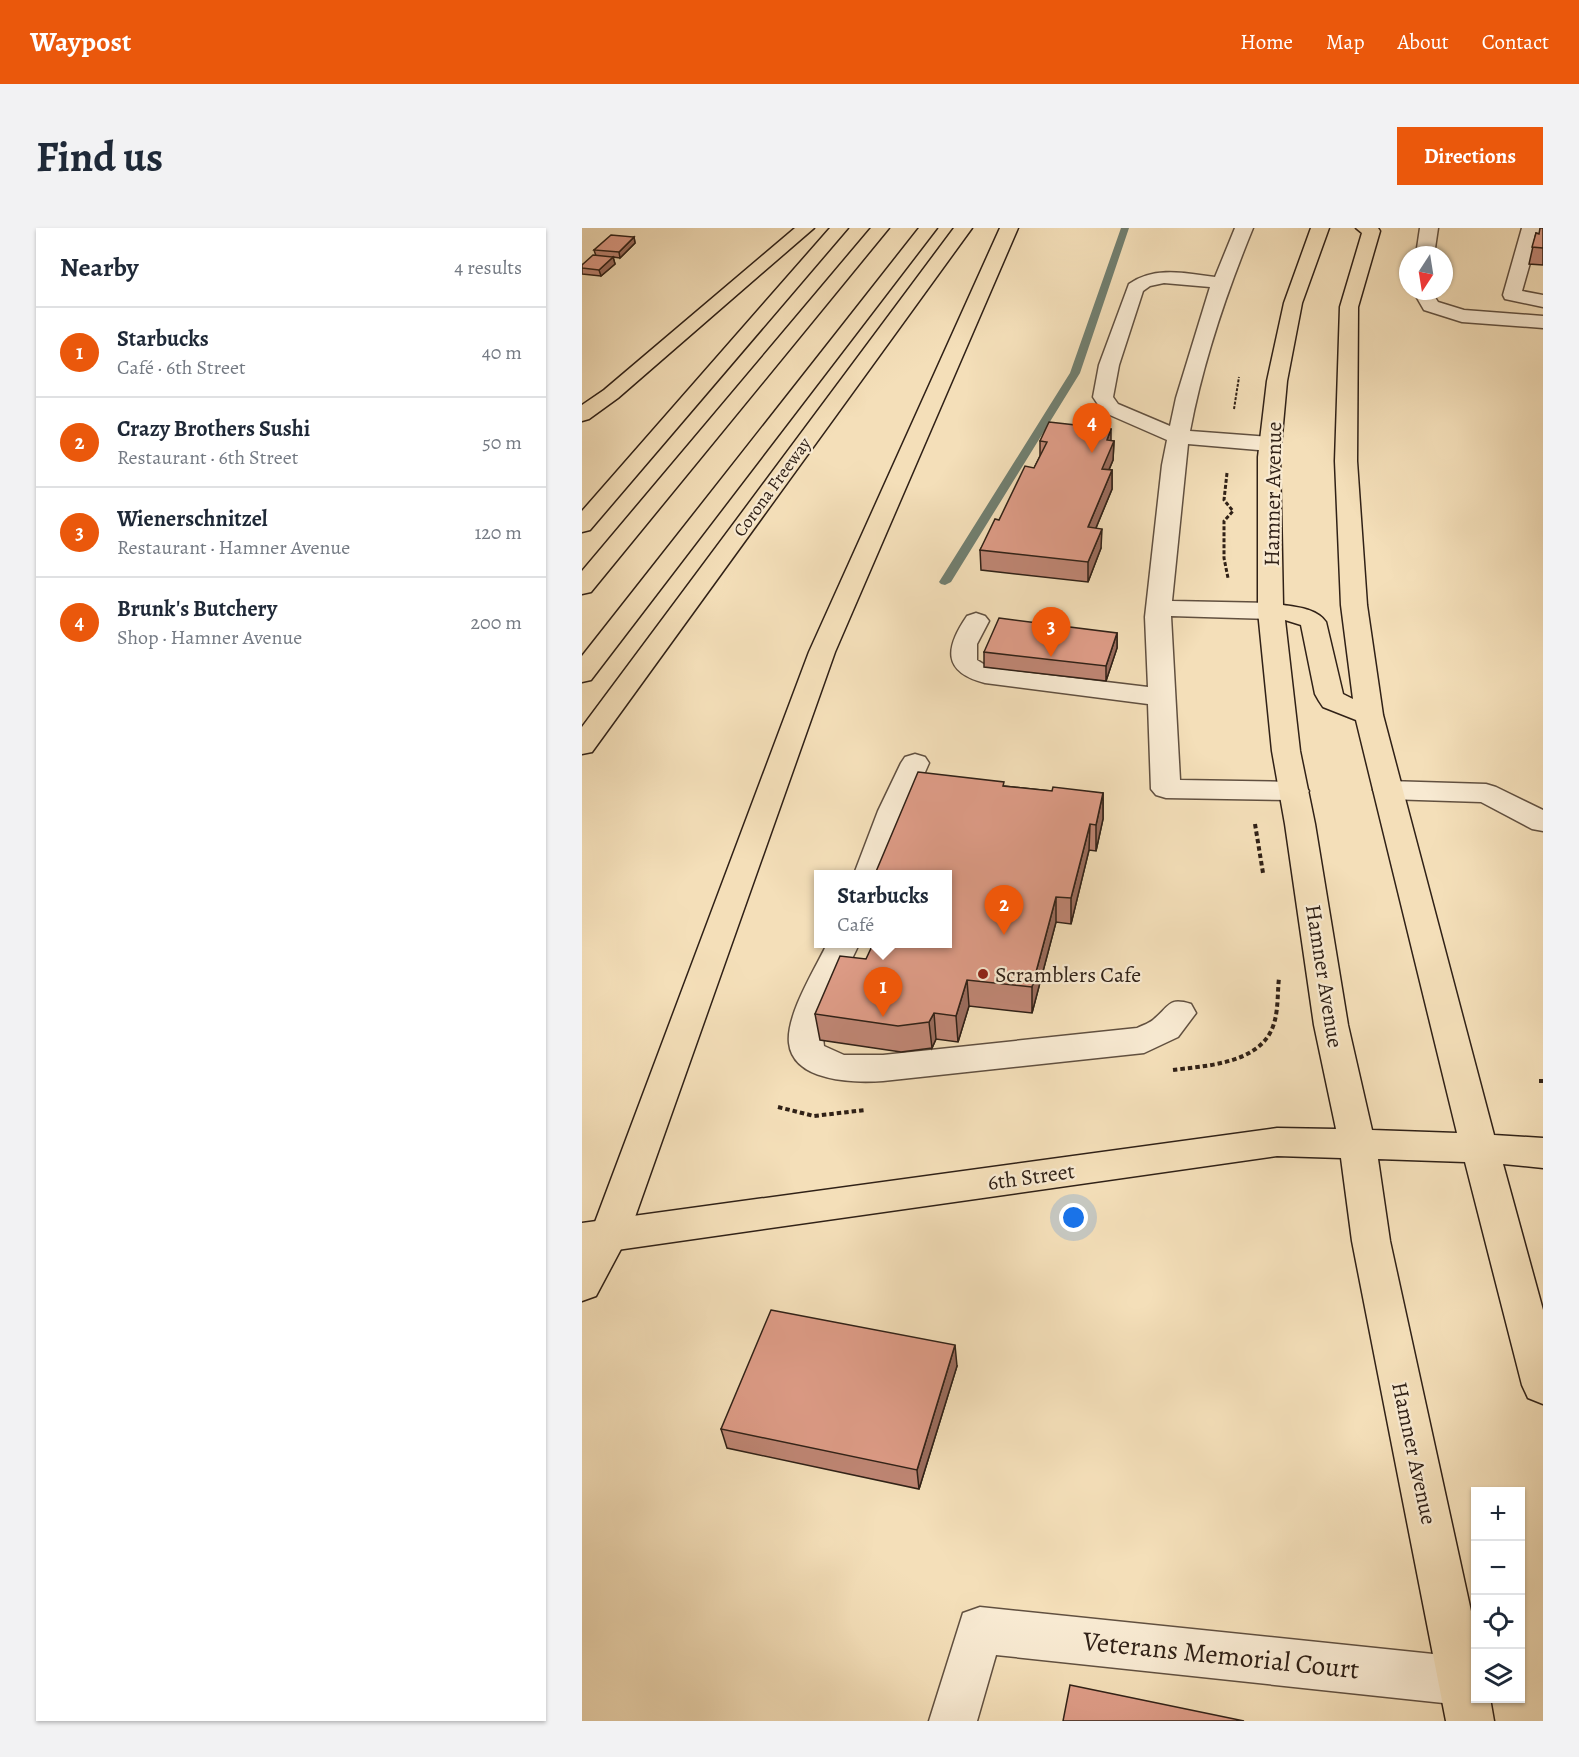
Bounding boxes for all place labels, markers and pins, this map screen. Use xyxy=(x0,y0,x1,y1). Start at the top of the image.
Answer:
pin: 4 xyxy=(1072,404,1112,453)
pin: 3 xyxy=(1032,608,1070,657)
pin: 2 xyxy=(984,886,1024,935)
place label: Scramblers Cafe xyxy=(995,960,1141,990)
marker: Scramblers Cafe xyxy=(976,967,990,981)
pin: 1 xyxy=(864,968,902,1017)

